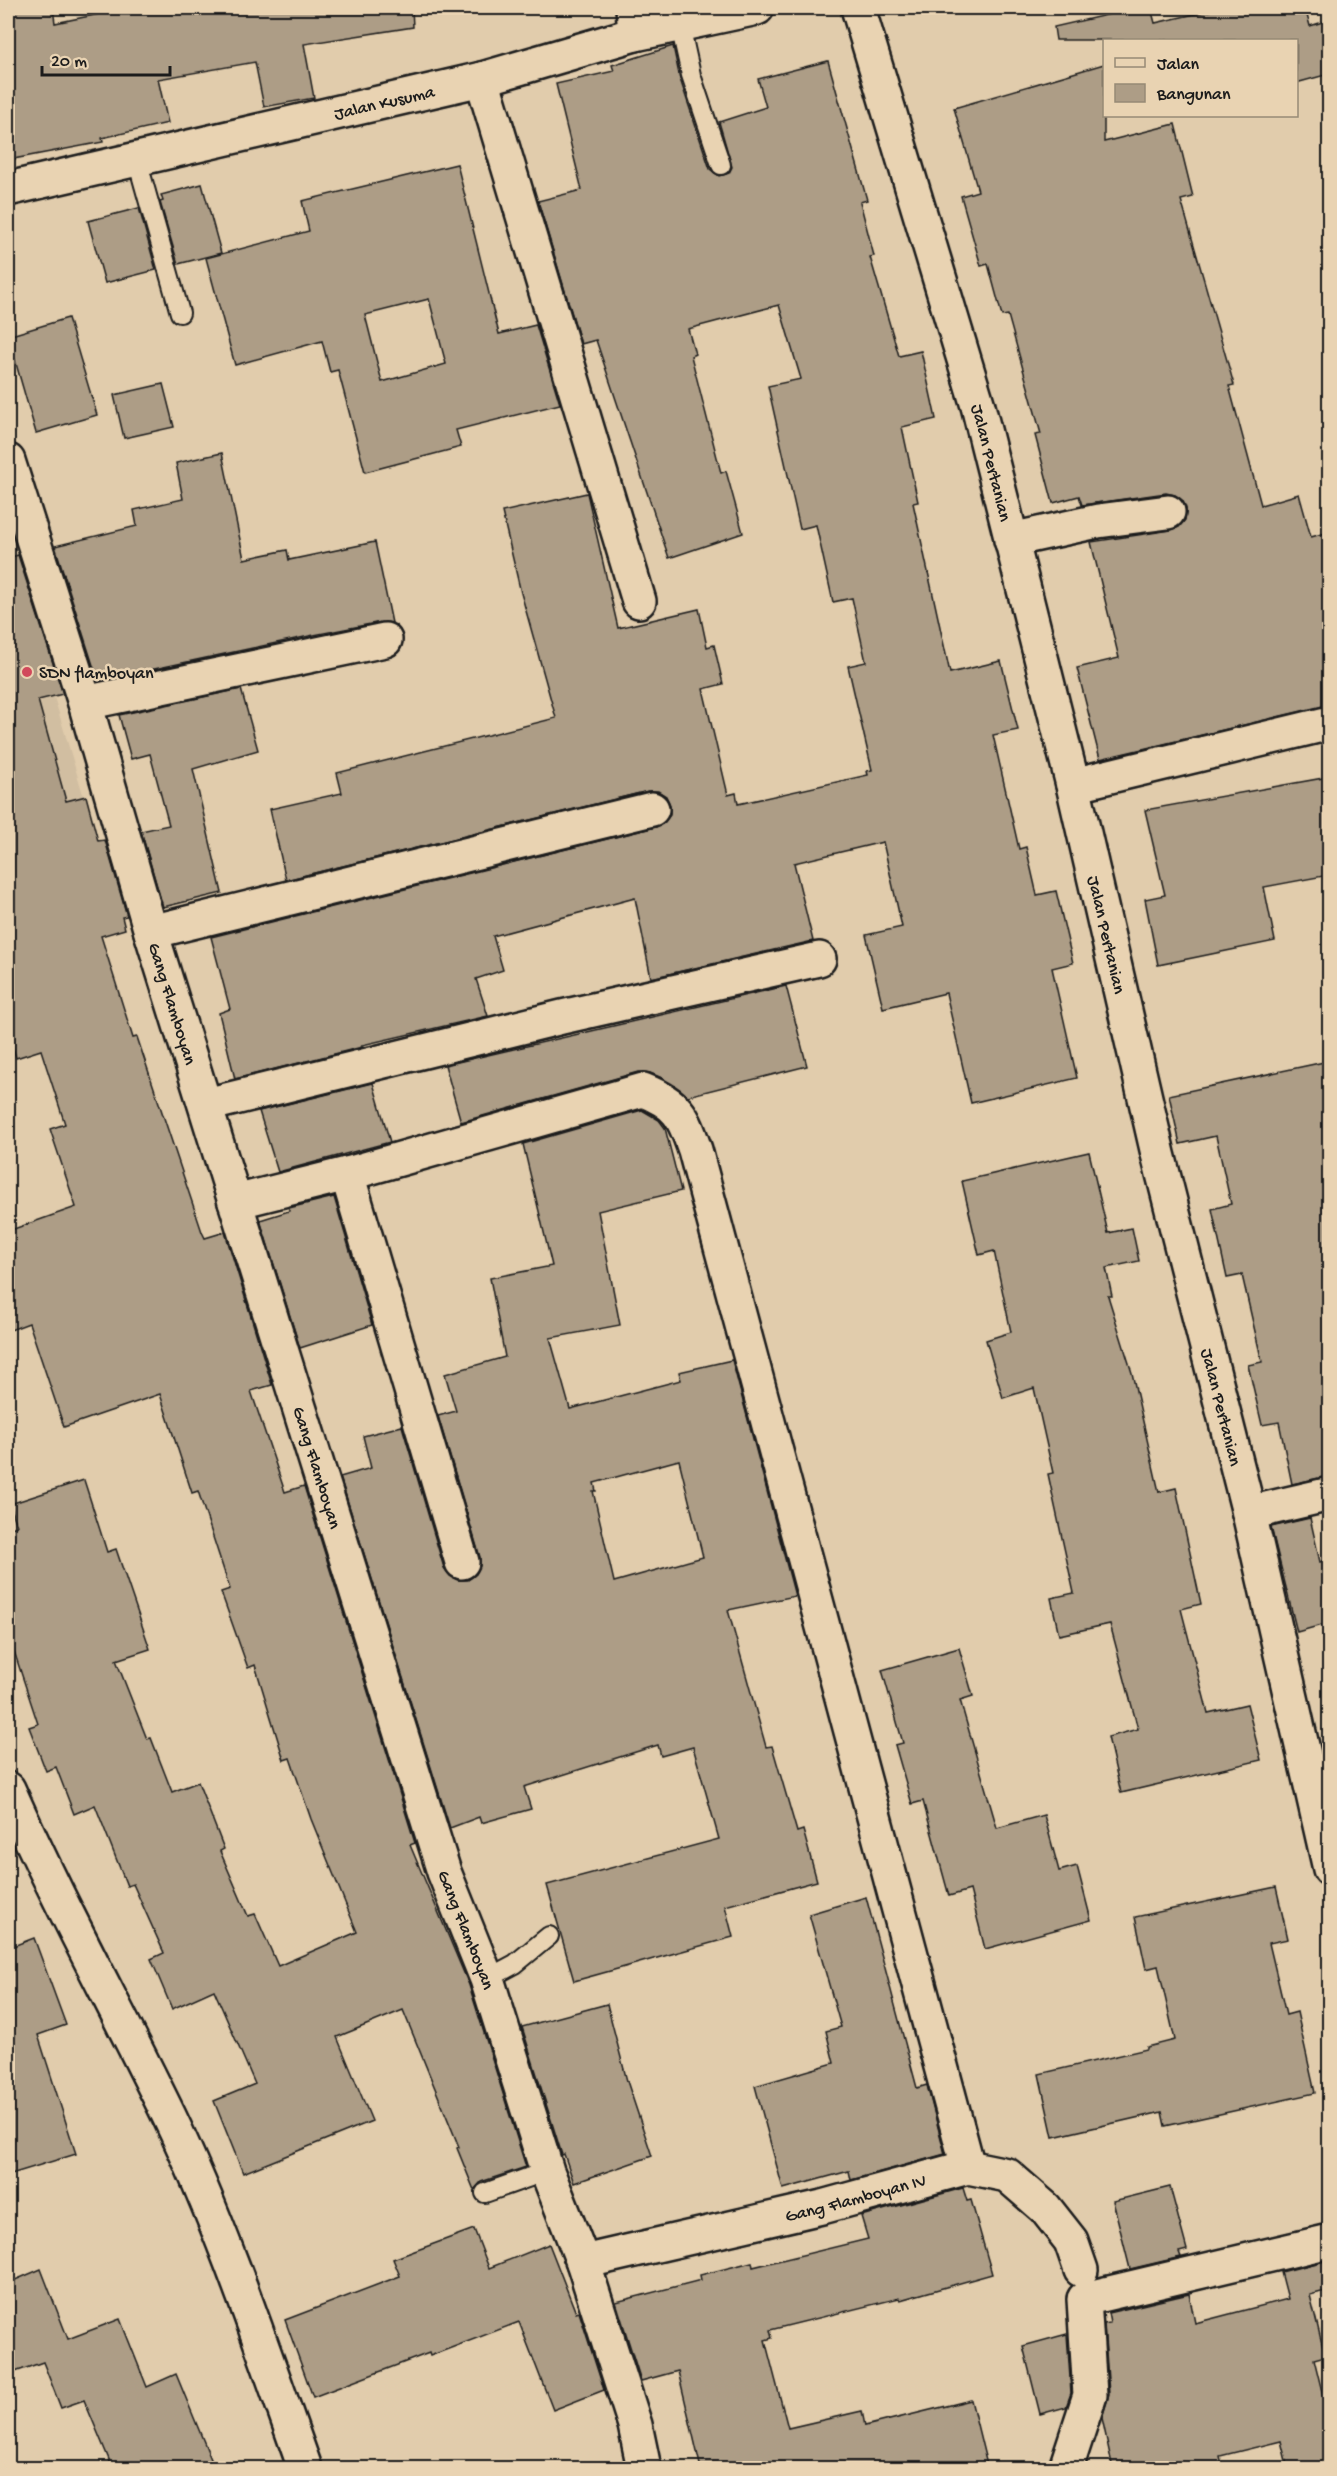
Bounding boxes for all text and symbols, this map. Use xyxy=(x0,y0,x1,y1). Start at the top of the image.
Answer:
scale bar xyxy=(42,39,170,77)
legend xyxy=(1103,39,1298,117)
text: 20 m xyxy=(51,52,87,73)
text: Jalan xyxy=(1157,55,1199,76)
street label: Jalan Kusuma xyxy=(332,82,438,126)
text: Bangunan xyxy=(1156,85,1231,106)
street label: Jalan Pertanian xyxy=(965,402,1015,525)
place label: SDN flamboyan xyxy=(39,664,154,685)
marker: SDN flamboyan xyxy=(20,665,34,679)
street label: Jalan Pertanian xyxy=(1081,874,1129,997)
street label: Gang Flamboyan xyxy=(142,940,200,1068)
street label: Jalan Pertanian xyxy=(1195,1347,1245,1469)
street label: Gang Flamboyan xyxy=(287,1404,344,1532)
street label: Gang Flamboyan xyxy=(431,1868,498,1993)
street label: Gang Flamboyan IV xyxy=(783,2171,929,2228)

